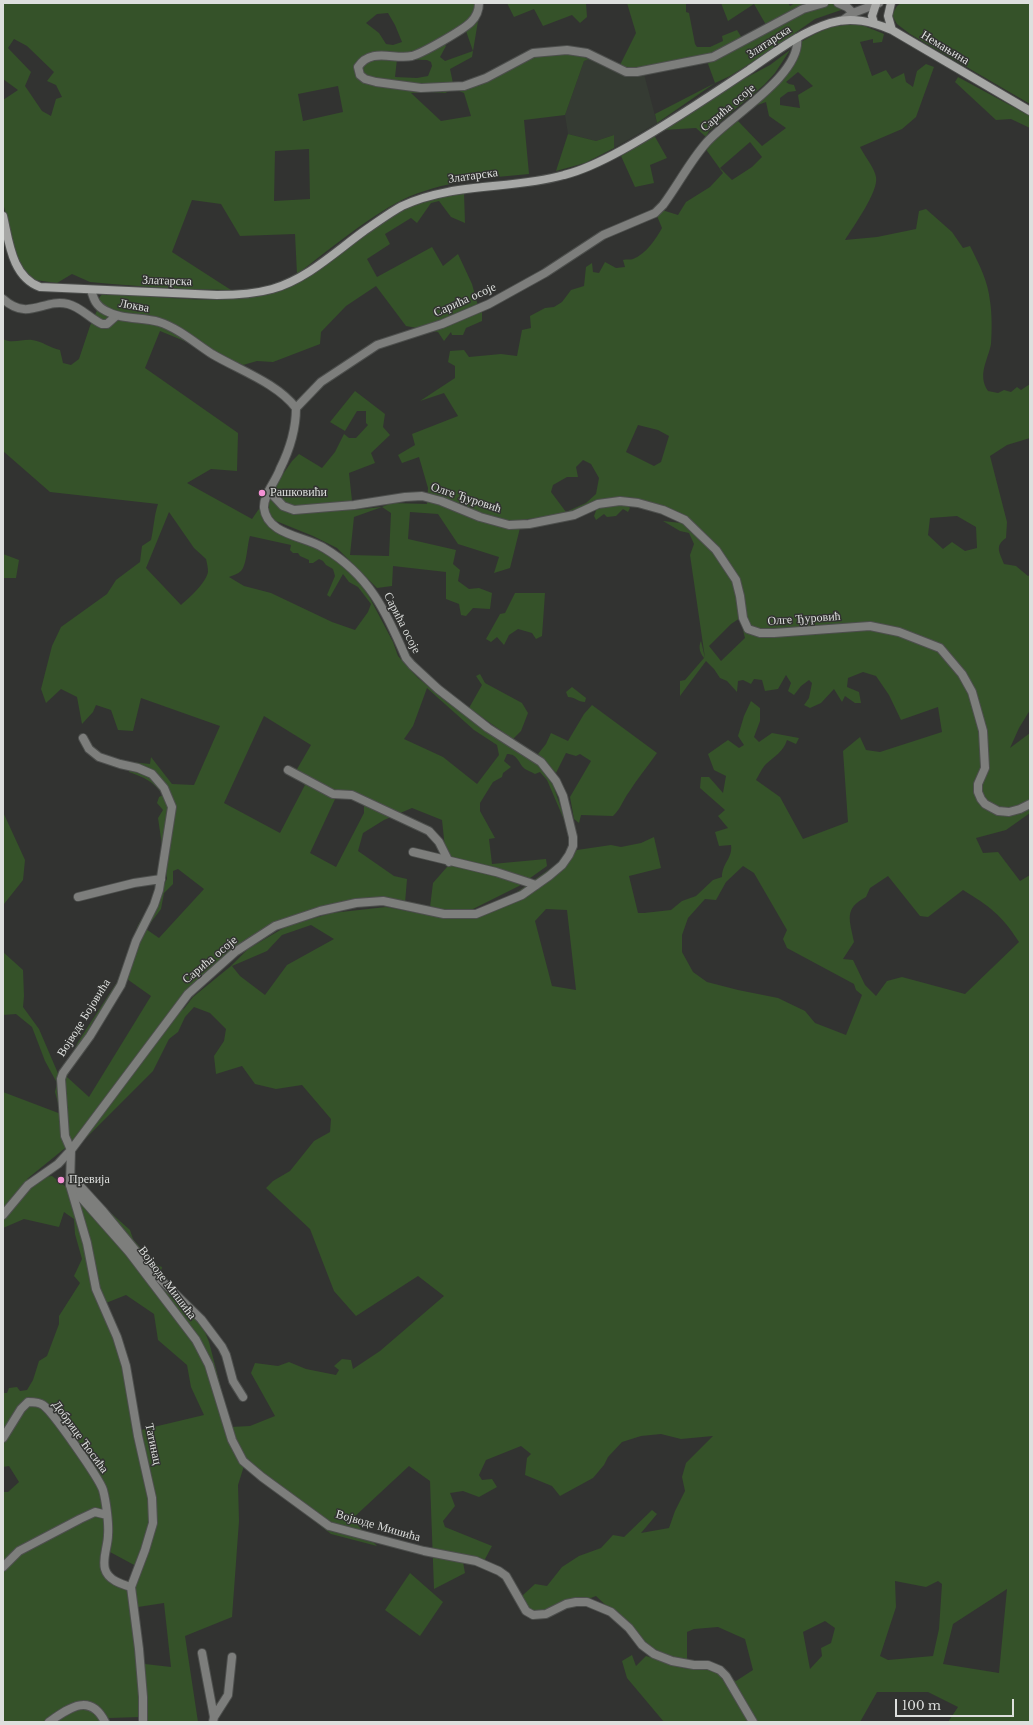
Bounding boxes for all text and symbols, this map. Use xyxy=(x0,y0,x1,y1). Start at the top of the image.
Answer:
street label: Златарска xyxy=(744,22,794,62)
street label: Немањина xyxy=(918,28,972,68)
street label: Сарића осоје xyxy=(698,81,758,135)
street label: Златарска xyxy=(447,165,499,187)
street label: Златарска xyxy=(142,273,192,289)
street label: Сарића осоје xyxy=(432,280,498,320)
street label: Локва xyxy=(118,296,150,316)
street label: Олге Ђуровић xyxy=(429,480,503,516)
place label: Рашковићи xyxy=(270,486,327,500)
marker: Рашковићи xyxy=(257,488,267,498)
street label: Сарића осоје xyxy=(380,590,424,656)
street label: Олге Ђуровић xyxy=(767,609,841,629)
street label: Сарића осоје xyxy=(180,933,240,987)
street label: Војводе Бојовића xyxy=(54,976,114,1060)
place label: Превија xyxy=(69,1173,110,1187)
marker: Превија xyxy=(56,1175,66,1185)
street label: Војводе Мишића xyxy=(135,1244,199,1322)
street label: Добрице Ћосића xyxy=(49,1398,111,1476)
street label: Татинац xyxy=(142,1422,164,1466)
street label: Војводе Мишића xyxy=(334,1507,422,1545)
scale bar xyxy=(897,1691,1016,1717)
text: 100 m xyxy=(902,1698,941,1713)

